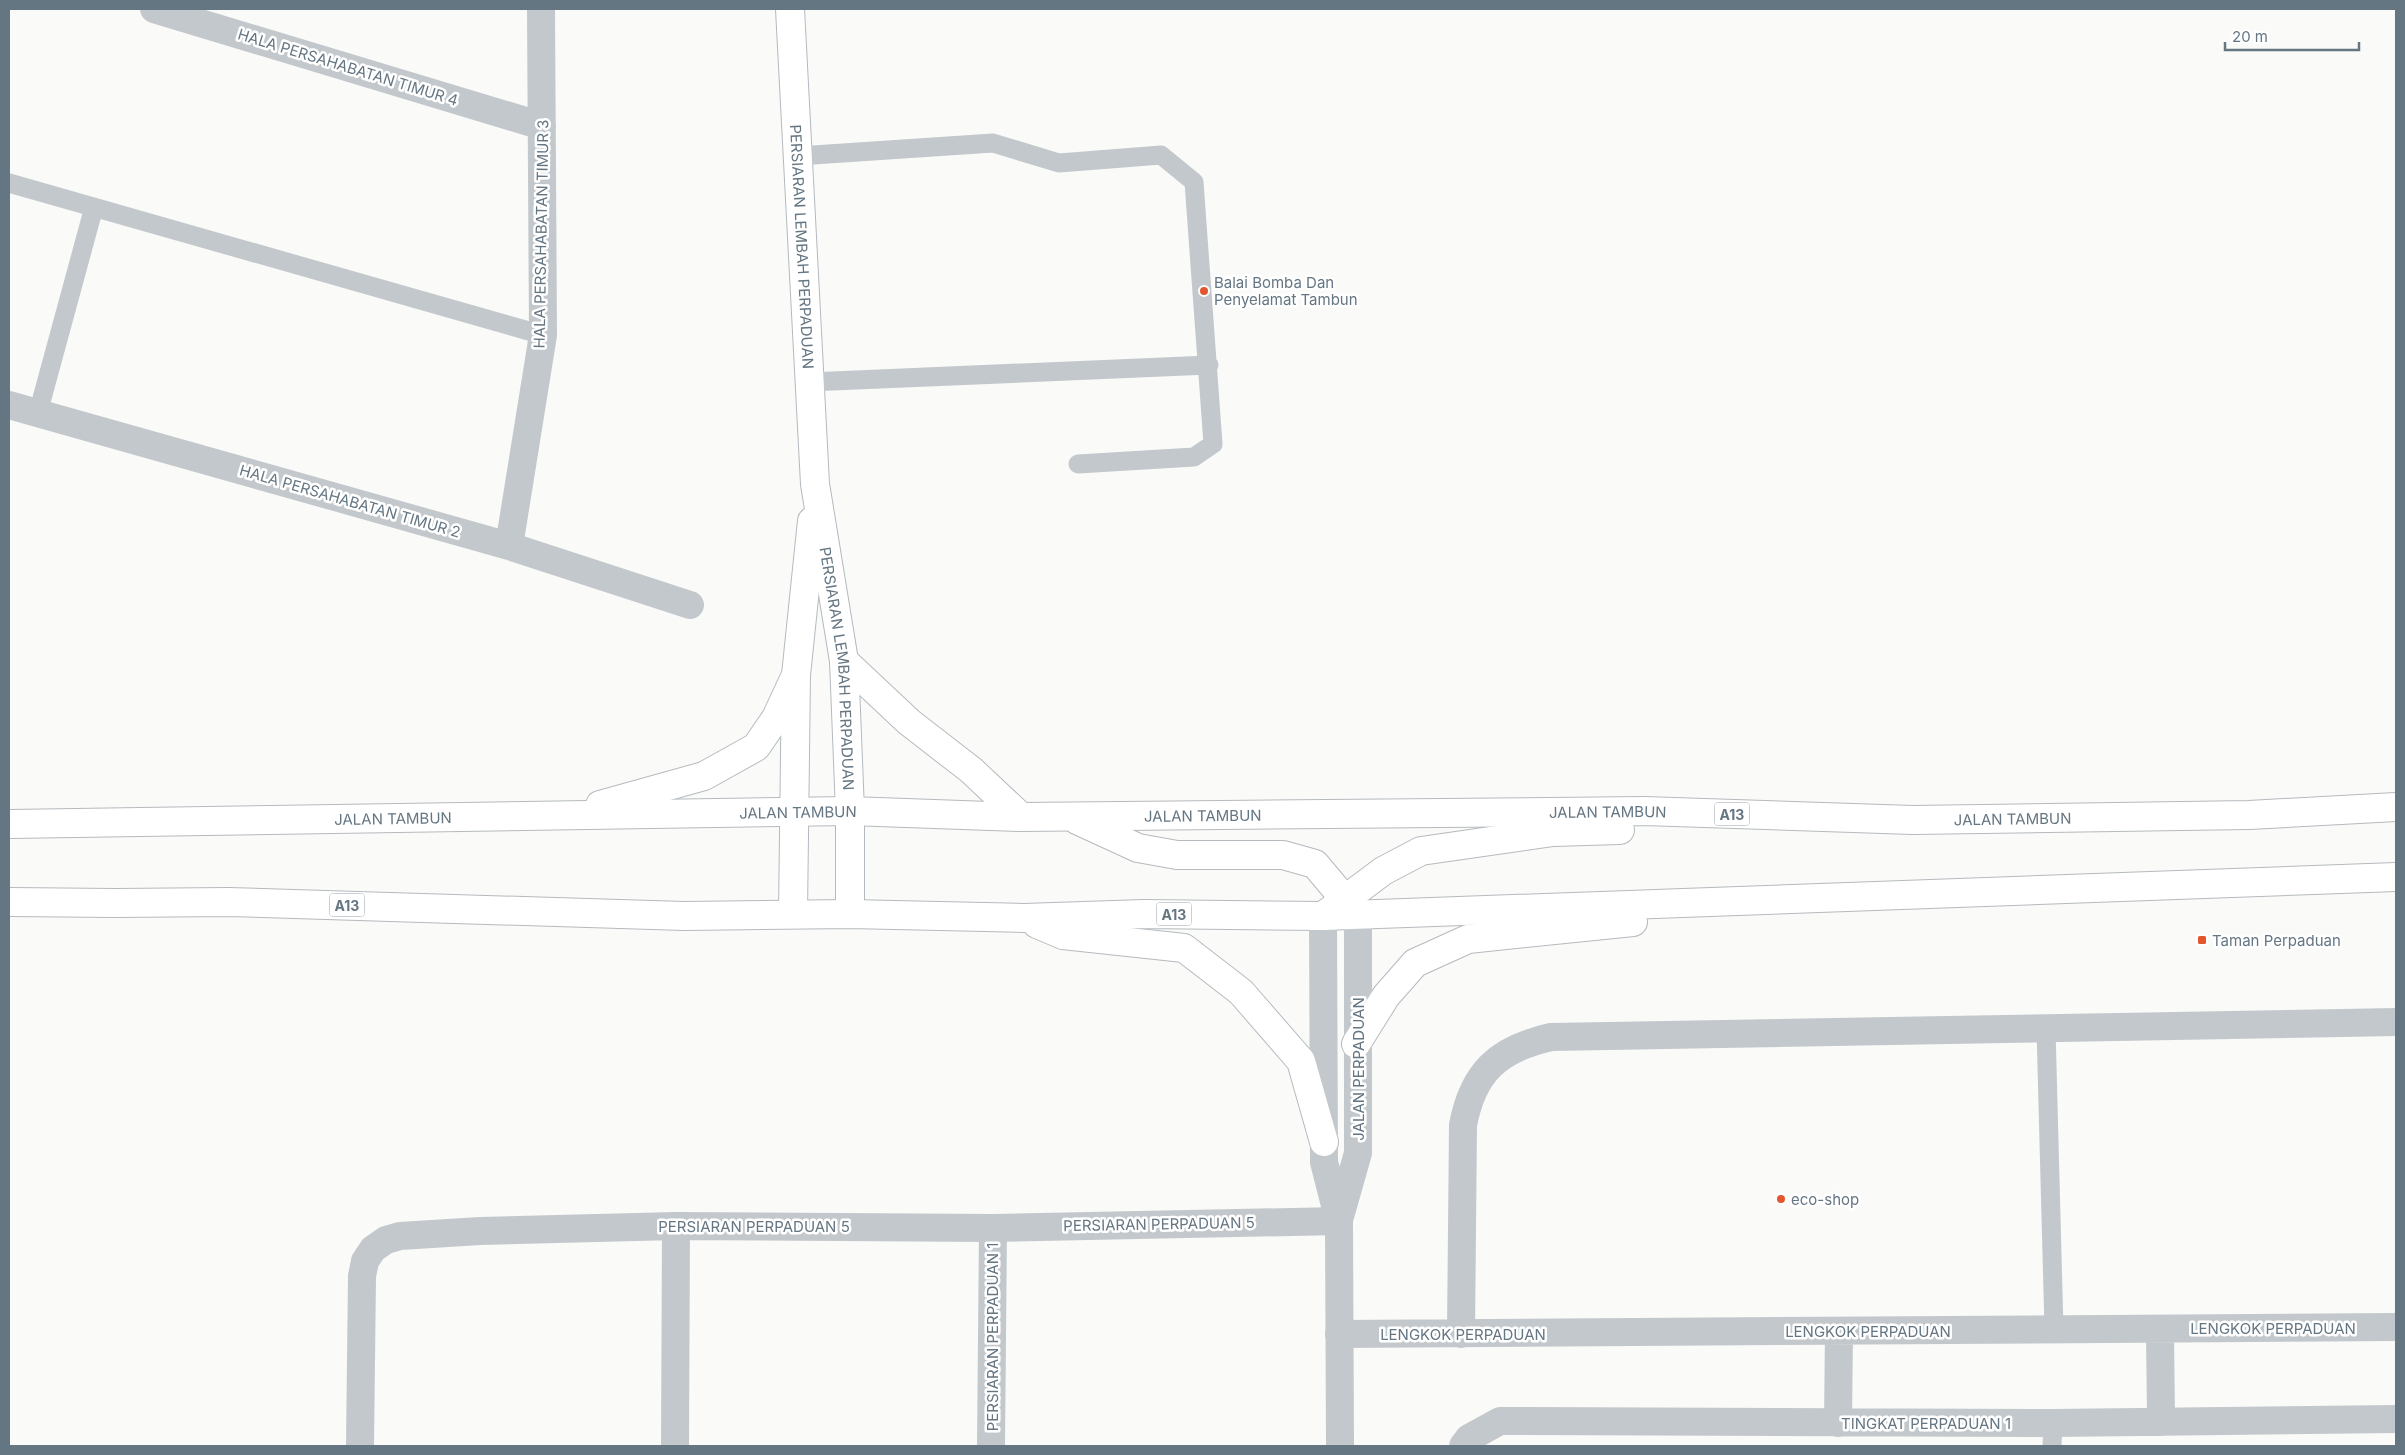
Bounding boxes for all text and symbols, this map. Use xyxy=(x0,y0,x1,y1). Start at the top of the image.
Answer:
scale bar xyxy=(2225,20,2359,52)
street label: HALA PERSAHABATAN TIMUR 4 xyxy=(236,24,460,110)
text: 20 m xyxy=(2232,27,2268,46)
street label: HALA PERSAHABATAN TIMUR 3 xyxy=(530,119,552,349)
street label: PERSIARAN LEMBAH PERPADUAN xyxy=(787,124,818,369)
place label: Balai Bomba Dan Penyelamat Tambun xyxy=(1214,273,1358,309)
marker: Balai Bomba Dan Penyelamat Tambun xyxy=(1198,285,1210,297)
street label: HALA PERSAHABATAN TIMUR 2 xyxy=(237,460,463,542)
street label: PERSIARAN LEMBAH PERPADUAN xyxy=(816,545,859,791)
street label: JALAN TAMBUN xyxy=(739,801,857,822)
street label: JALAN TAMBUN xyxy=(1549,801,1667,821)
road number: A13 xyxy=(1714,802,1750,826)
street label: JALAN TAMBUN xyxy=(1144,805,1262,825)
street label: JALAN TAMBUN xyxy=(334,808,452,828)
street label: JALAN TAMBUN xyxy=(1954,808,2072,829)
road number: A13 xyxy=(330,894,364,916)
road number: A13 xyxy=(1156,902,1192,926)
place label: Taman Perpaduan xyxy=(2212,931,2341,950)
marker: Taman Perpaduan xyxy=(2196,934,2208,946)
street label: JALAN PERPADUAN xyxy=(1349,997,1368,1141)
place label: eco-shop xyxy=(1791,1190,1859,1209)
marker: eco-shop xyxy=(1775,1193,1787,1205)
street label: PERSIARAN PERPADUAN 5 xyxy=(1063,1213,1255,1235)
street label: PERSIARAN PERPADUAN 5 xyxy=(658,1217,850,1236)
street label: PERSIARAN PERPADUAN 1 xyxy=(983,1243,1002,1431)
street label: LENGKOK PERPADUAN xyxy=(2190,1319,2356,1338)
street label: LENGKOK PERPADUAN xyxy=(1785,1322,1951,1341)
street label: LENGKOK PERPADUAN xyxy=(1380,1325,1546,1344)
street label: TINGKAT PERPADUAN 1 xyxy=(1841,1414,2011,1433)

